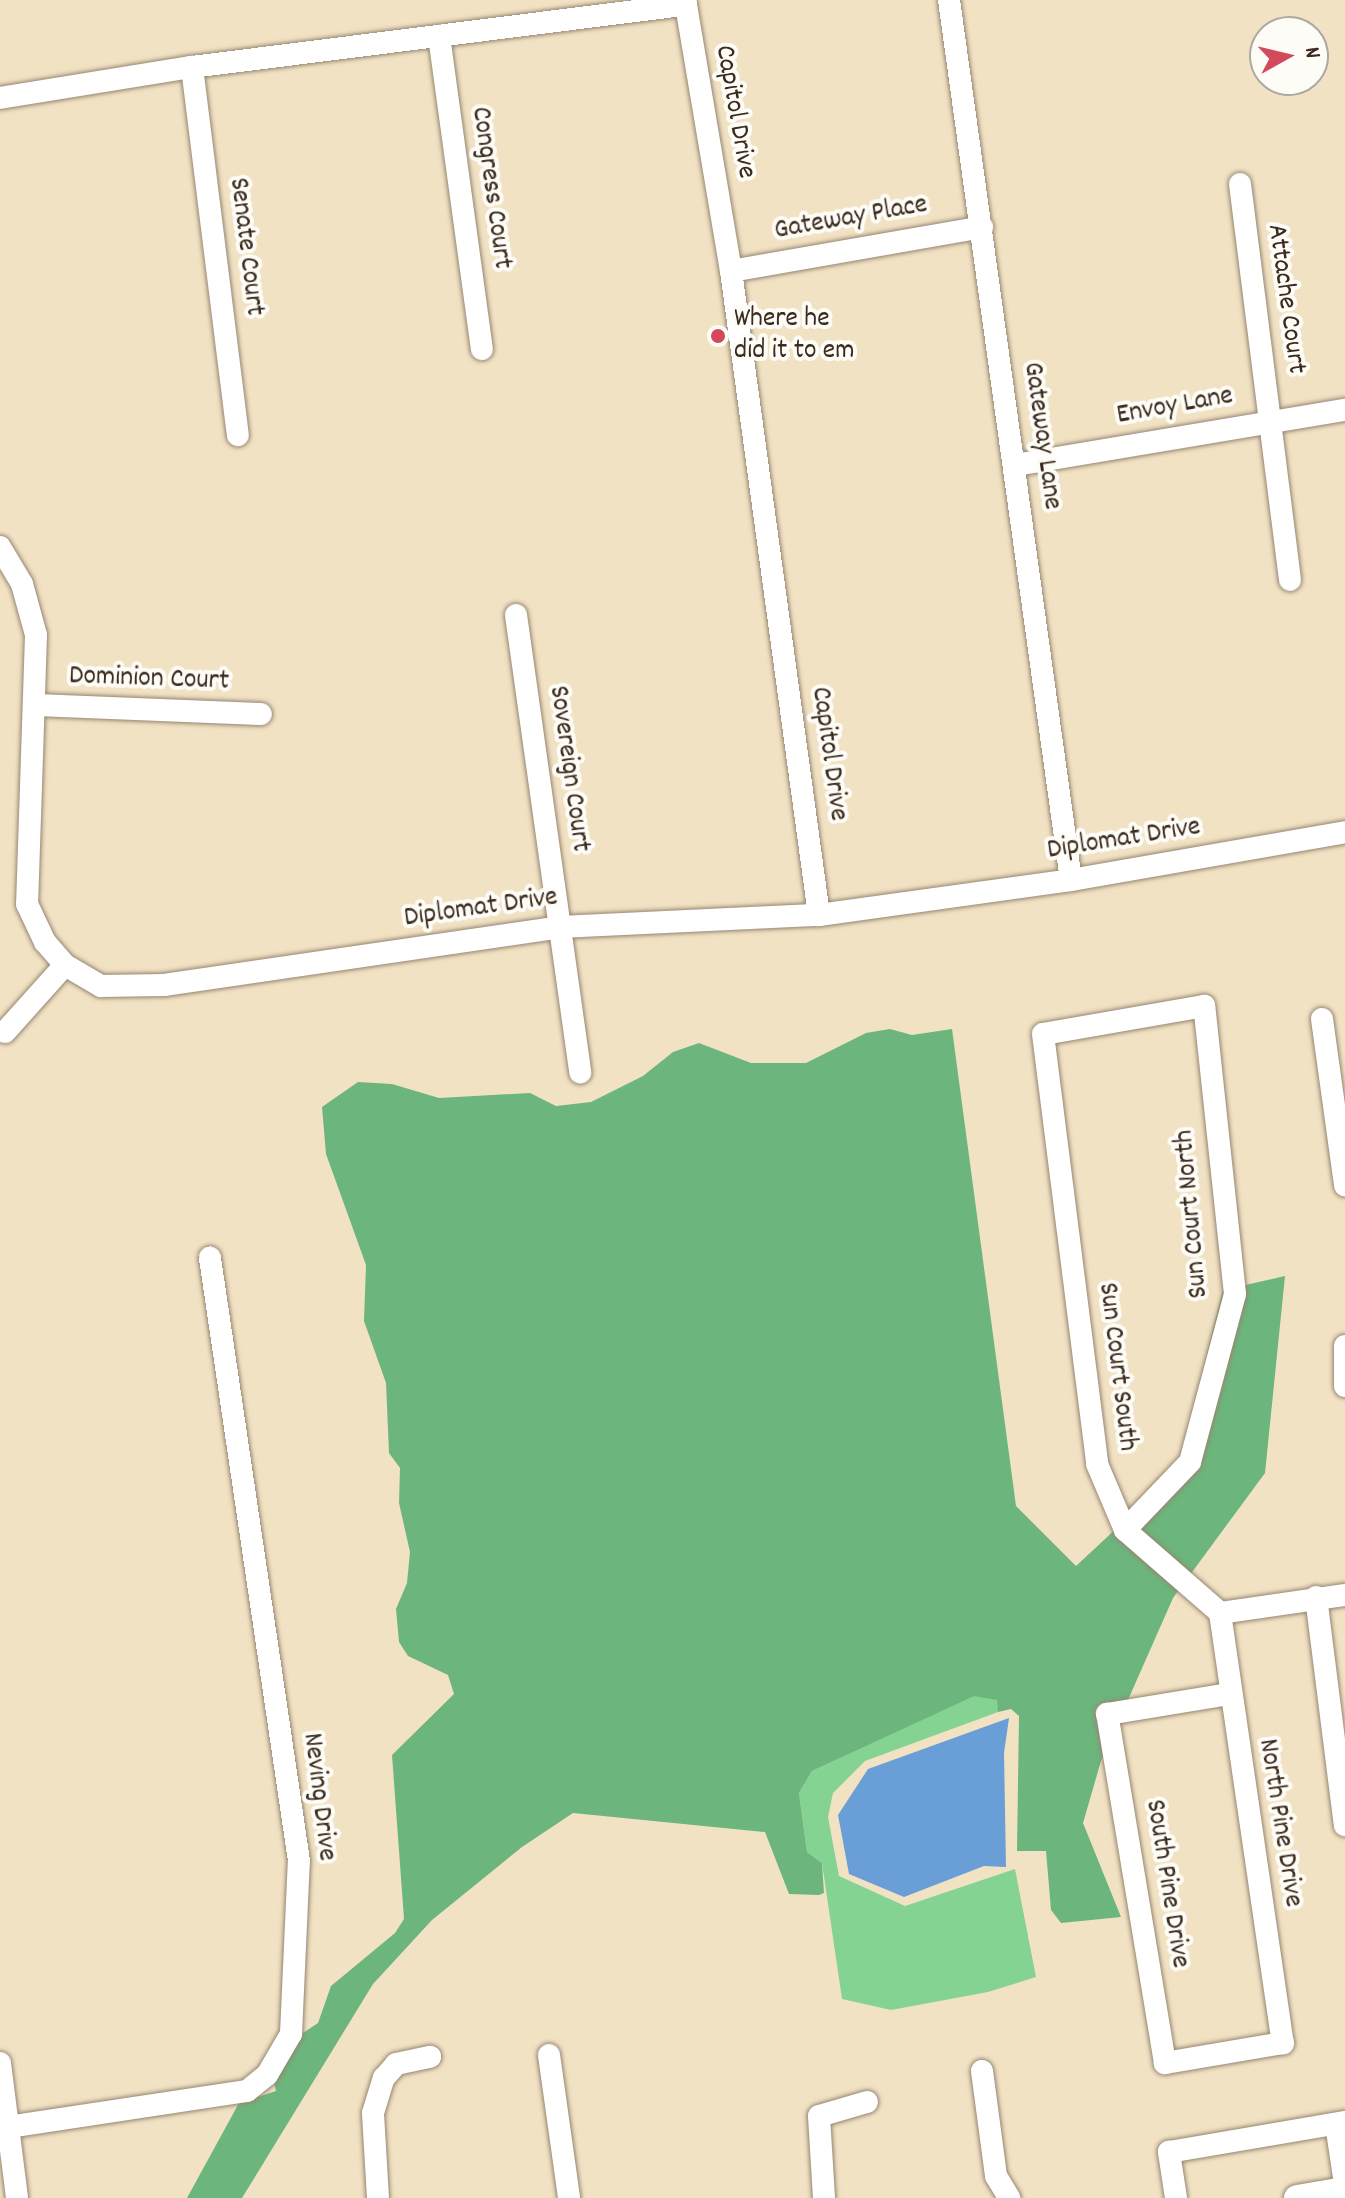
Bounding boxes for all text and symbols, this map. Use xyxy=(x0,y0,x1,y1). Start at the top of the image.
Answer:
north arrow xyxy=(1249,16,1329,96)
street label: Capitol Drive xyxy=(706,43,762,181)
text: N xyxy=(1295,45,1327,60)
street label: Congress Court xyxy=(462,105,518,271)
street label: Senate Court xyxy=(220,176,270,318)
street label: Gateway Place xyxy=(772,189,930,249)
street label: Attache Court xyxy=(1258,222,1312,376)
place label: Where he did it to em xyxy=(734,303,854,369)
marker: Where he did it to em xyxy=(709,327,727,345)
street label: Gateway Lane xyxy=(1014,360,1068,512)
street label: Envoy Lane xyxy=(1114,380,1236,434)
street label: Dominion Court xyxy=(68,660,230,700)
street label: Sovereign Court xyxy=(540,684,596,854)
street label: Capitol Drive xyxy=(802,685,854,823)
street label: Diplomat Drive xyxy=(1045,811,1203,869)
street label: Diplomat Drive xyxy=(402,882,560,936)
street label: Sun Court North xyxy=(1169,1128,1217,1300)
street label: Sun Court South xyxy=(1089,1281,1143,1453)
street label: Neving Drive xyxy=(293,1731,343,1863)
street label: North Pine Drive xyxy=(1249,1737,1309,1909)
street label: South Pine Drive xyxy=(1136,1797,1196,1971)

